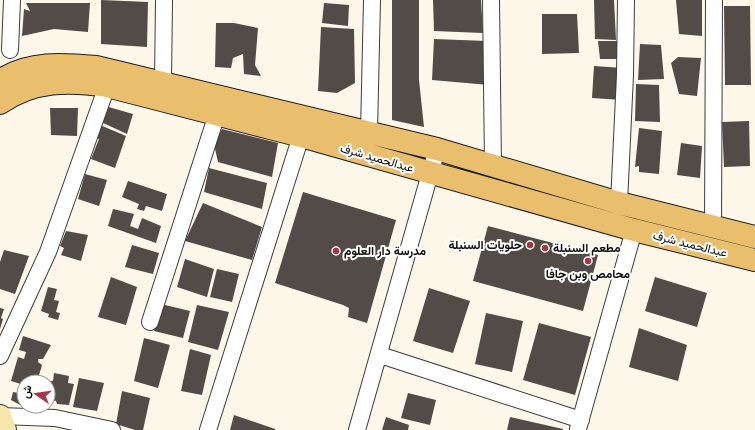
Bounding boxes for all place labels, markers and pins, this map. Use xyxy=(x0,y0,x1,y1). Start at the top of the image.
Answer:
place label: حلويات السنبلة xyxy=(448,237,522,255)
marker: حلويات السنبلة xyxy=(525,240,535,250)
place label: مطعم السنبلة xyxy=(553,240,621,258)
place label: مدرسة دار العلوم xyxy=(344,243,427,261)
marker: مطعم السنبلة xyxy=(540,243,550,253)
marker: مدرسة دار العلوم xyxy=(331,246,341,256)
marker: محامص وبن جافا xyxy=(583,256,593,266)
place label: محامص وبن جافا xyxy=(546,266,631,284)

